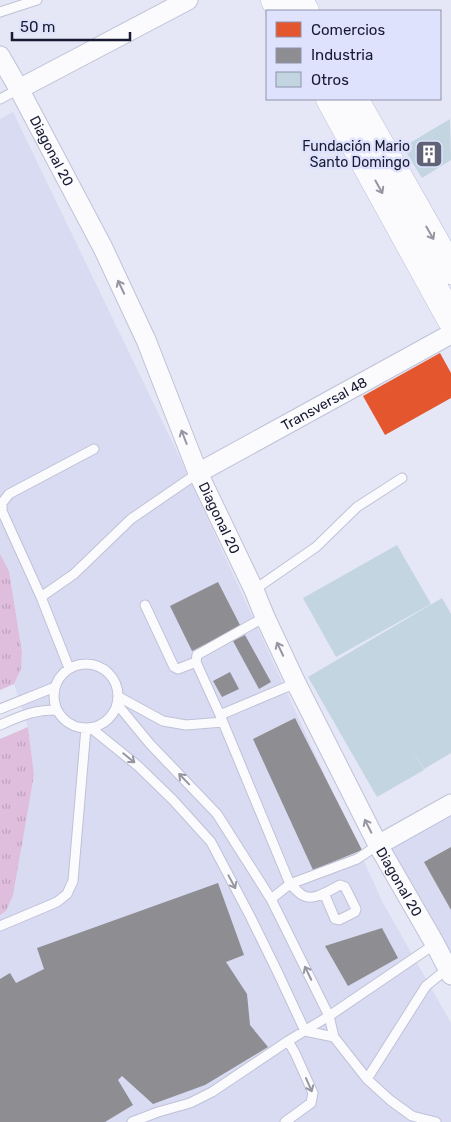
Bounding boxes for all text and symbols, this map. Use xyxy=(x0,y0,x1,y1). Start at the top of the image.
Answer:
scale bar xyxy=(12,10,130,42)
legend xyxy=(266,10,441,100)
text: 50 m xyxy=(20,18,55,36)
text: Comercios xyxy=(311,21,385,39)
text: Industria xyxy=(311,46,373,64)
text: Otros xyxy=(311,71,349,89)
street label: Diagonal 20 xyxy=(26,113,77,189)
place label: Fundación Mario Santo Domingo xyxy=(302,138,410,171)
building icon: Fundación Mario Santo Domingo xyxy=(414,139,444,169)
one-way arrow xyxy=(374,180,384,194)
one-way arrow xyxy=(425,225,435,239)
one-way arrow xyxy=(116,280,126,295)
street label: Transversal 48 xyxy=(278,373,370,434)
one-way arrow xyxy=(179,430,188,445)
street label: Diagonal 20 xyxy=(195,479,244,557)
one-way arrow xyxy=(274,642,284,657)
one-way arrow xyxy=(122,753,135,764)
one-way arrow xyxy=(177,773,190,785)
one-way arrow xyxy=(363,818,373,833)
street label: Diagonal 20 xyxy=(372,844,426,920)
one-way arrow xyxy=(228,874,237,889)
one-way arrow xyxy=(303,966,312,981)
one-way arrow xyxy=(305,1077,315,1092)

